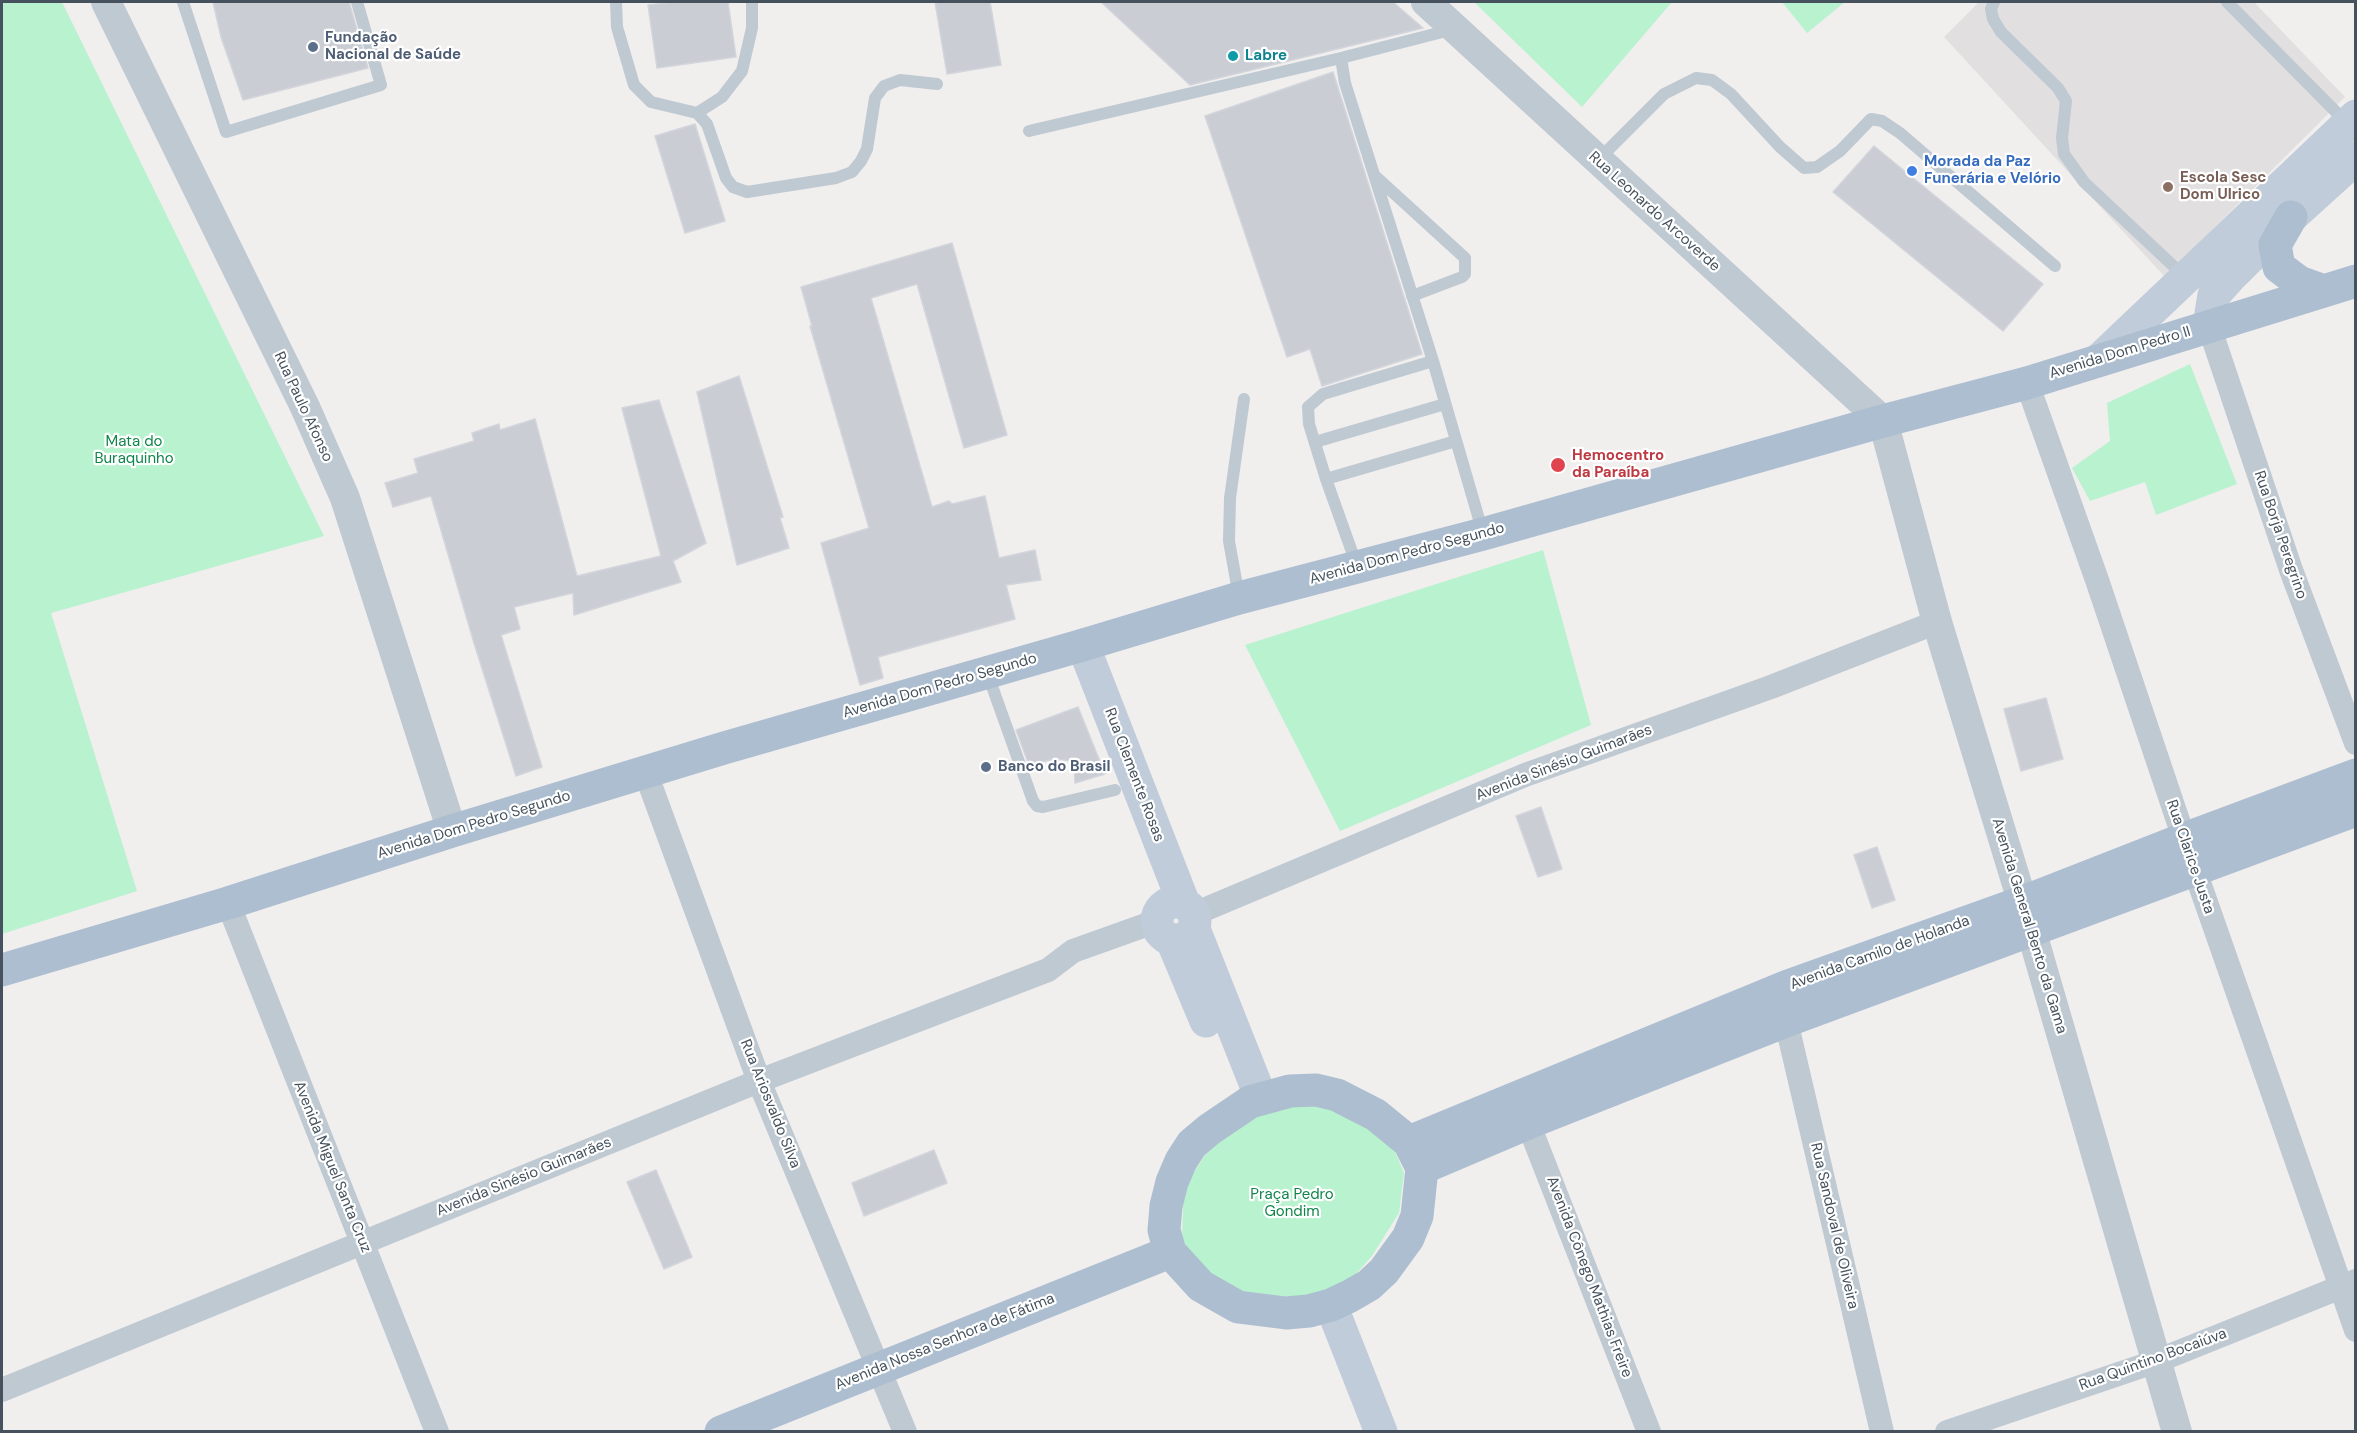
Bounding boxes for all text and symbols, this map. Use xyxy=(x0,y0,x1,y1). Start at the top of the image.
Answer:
place label: Fundação Nacional de Saúde xyxy=(325,29,461,64)
marker: Fundação Nacional de Saúde xyxy=(306,40,320,54)
place label: Labre xyxy=(1245,47,1287,65)
marker: Labre xyxy=(1226,49,1240,63)
street label: Rua Leonardo Arcoverde xyxy=(1585,148,1723,276)
place label: Morada da Paz Funerária e Velório xyxy=(1924,153,2061,188)
marker: Morada da Paz Funerária e Velório xyxy=(1905,164,1919,178)
place label: Escola Sesc Dom Ulrico xyxy=(2180,169,2266,204)
marker: Escola Sesc Dom Ulrico xyxy=(2161,180,2175,194)
street label: Avenida Dom Pedro II xyxy=(2047,323,2193,383)
street label: Rua Paulo Afonso xyxy=(270,349,336,465)
park label: Mata do Buraquinho xyxy=(94,433,174,468)
place label: Hemocentro da Paraíba xyxy=(1572,447,1664,482)
marker: Hemocentro da Paraíba xyxy=(1549,456,1567,474)
street label: Rua Borja Peregrino xyxy=(2250,468,2310,602)
street label: Avenida Dom Pedro Segundo xyxy=(1308,519,1506,589)
street label: Avenida Dom Pedro Segundo xyxy=(841,650,1039,722)
street label: Rua Clemente Rosas xyxy=(1100,706,1168,844)
street label: Avenida Sinésio Guimarães xyxy=(1473,721,1655,805)
place label: Banco do Brasil xyxy=(998,758,1110,776)
marker: Banco do Brasil xyxy=(979,760,993,774)
street label: Avenida Dom Pedro Segundo xyxy=(375,787,573,863)
street label: Rua Clarice Justa xyxy=(2162,798,2218,916)
street label: Avenida General Bento da Gama xyxy=(1988,816,2070,1036)
street label: Avenida Camilo de Holanda xyxy=(1788,912,1972,994)
street label: Rua Ariosvaldo Silva xyxy=(736,1037,804,1171)
street label: Avenida Miguel Santa Cruz xyxy=(289,1079,375,1255)
street label: Avenida Sinésio Guimarães xyxy=(434,1134,614,1220)
street label: Rua Sandoval de Oliveira xyxy=(1806,1141,1862,1311)
street label: Avenida Cônego Mathias Freire xyxy=(1542,1174,1636,1380)
park label: Praça Pedro Gondim xyxy=(1250,1186,1334,1221)
street label: Avenida Nossa Senhora de Fátima xyxy=(833,1290,1057,1394)
street label: Rua Quintino Bocaiúva xyxy=(2077,1325,2229,1395)

